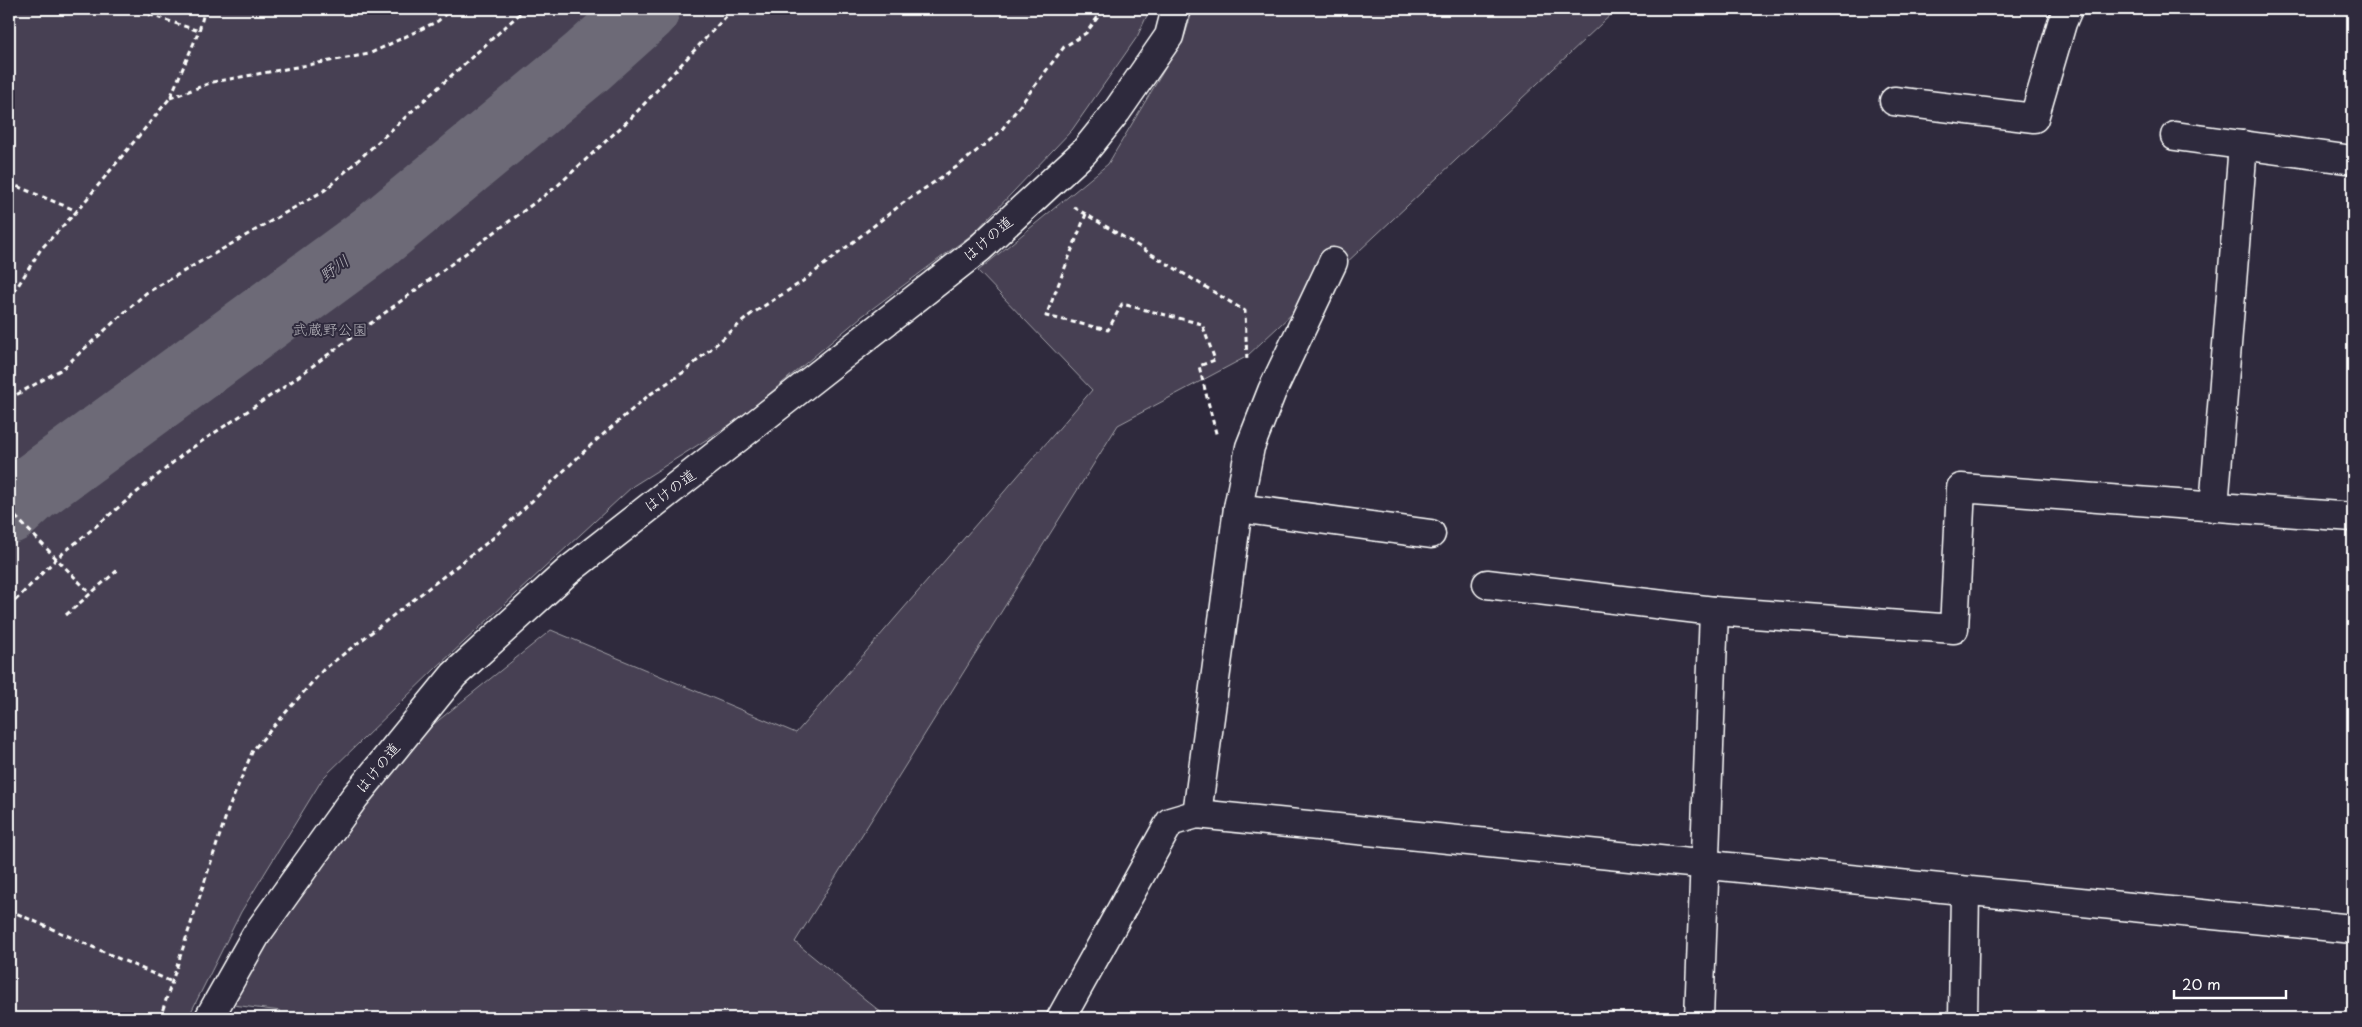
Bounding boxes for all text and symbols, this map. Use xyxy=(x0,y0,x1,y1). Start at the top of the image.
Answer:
street label: はけの道 xyxy=(957,210,1017,266)
water label: 野川 xyxy=(313,248,353,286)
park label: 武蔵野公園 xyxy=(292,317,368,340)
street label: はけの道 xyxy=(638,463,700,517)
street label: はけの道 xyxy=(349,736,405,798)
scale bar xyxy=(2174,967,2287,999)
text: 20 m xyxy=(2182,972,2221,995)

